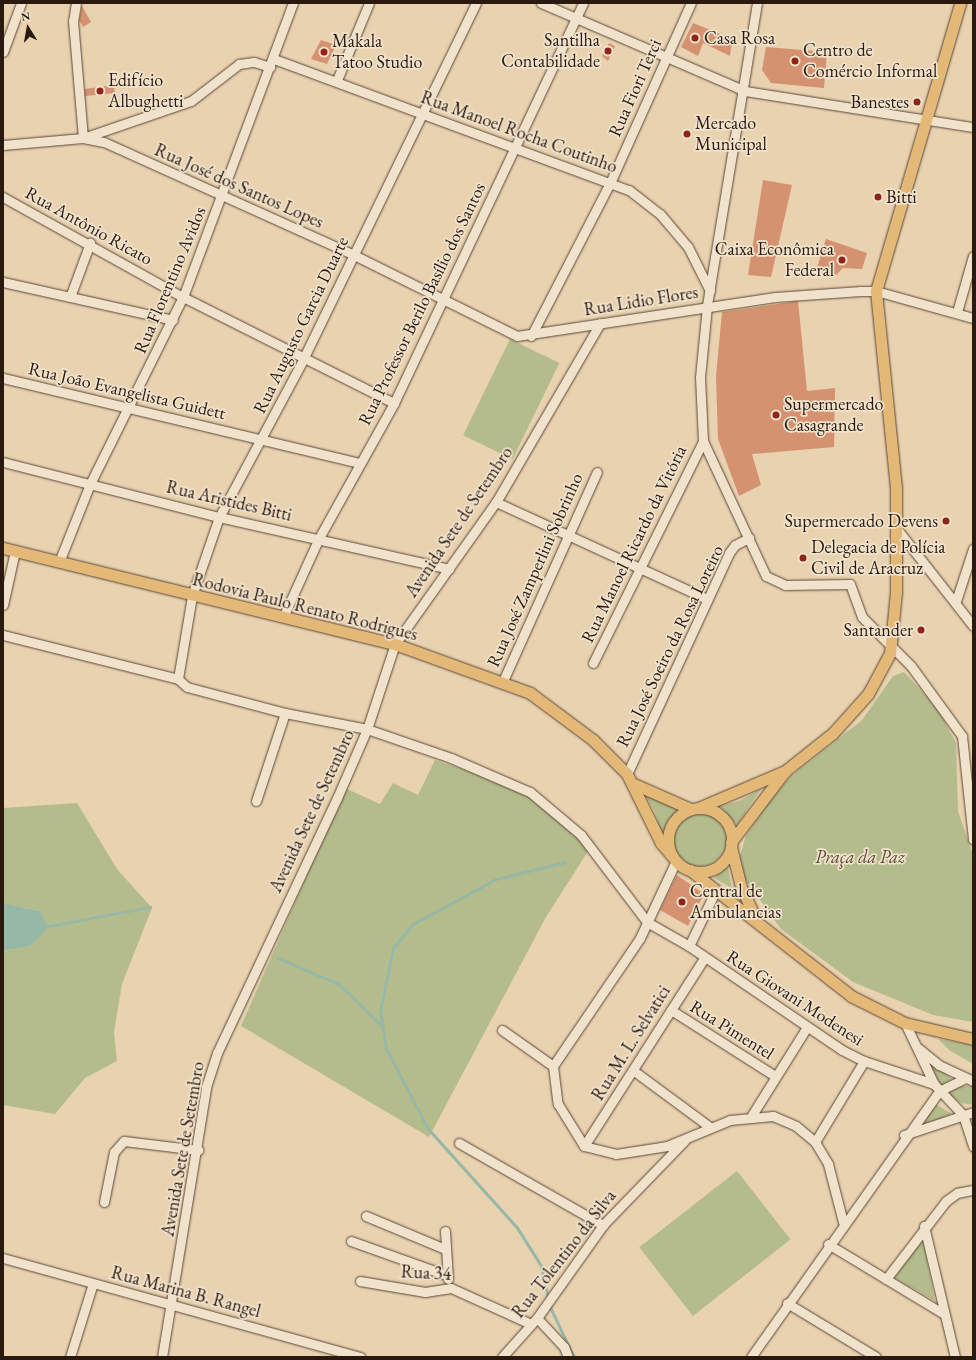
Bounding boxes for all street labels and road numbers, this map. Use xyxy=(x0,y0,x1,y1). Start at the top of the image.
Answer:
street label: Rua Fiori Terci xyxy=(604,36,666,140)
street label: Rua Manoel Rocha Coutinho xyxy=(418,86,620,178)
street label: Rua José dos Santos Lopes xyxy=(151,139,327,233)
street label: Rua Professor Berilo Basílio dos Santos xyxy=(354,179,490,429)
street label: Rua Antônio Ricato xyxy=(22,182,156,270)
street label: Rua Florentino Avidos xyxy=(129,203,211,357)
street label: Rua Augusto Garcia Duarte xyxy=(249,233,353,417)
street label: Rua Lidio Flores xyxy=(582,281,700,321)
street label: Rua João Evangelista Guidett xyxy=(26,358,228,424)
street label: Rua Manoel Ricardo da Vitória xyxy=(577,442,691,646)
street label: Avenida Sete de Setembro xyxy=(401,443,517,601)
street label: Rua José Zamperlini Sobrinho xyxy=(482,470,588,670)
street label: Rua Aristides Bitti xyxy=(164,476,294,526)
street label: Rua José Soeiro da Rosa Loreiro xyxy=(612,542,728,750)
street label: Rodovia Paulo Renato Rodrigues xyxy=(190,569,420,645)
street label: Avenida Sete de Setembro xyxy=(265,726,359,896)
street label: Rua Giovani Modenesi xyxy=(722,946,868,1050)
street label: Rua M. L. Selvatici xyxy=(587,981,675,1105)
street label: Rua Pimentel xyxy=(686,996,778,1064)
street label: Avenida Sete de Setembro xyxy=(157,1060,209,1238)
street label: Rua Tolentino da Silva xyxy=(507,1186,621,1322)
street label: Rua 34 xyxy=(400,1261,452,1285)
street label: Rua Marina B. Rangel xyxy=(109,1262,263,1322)

